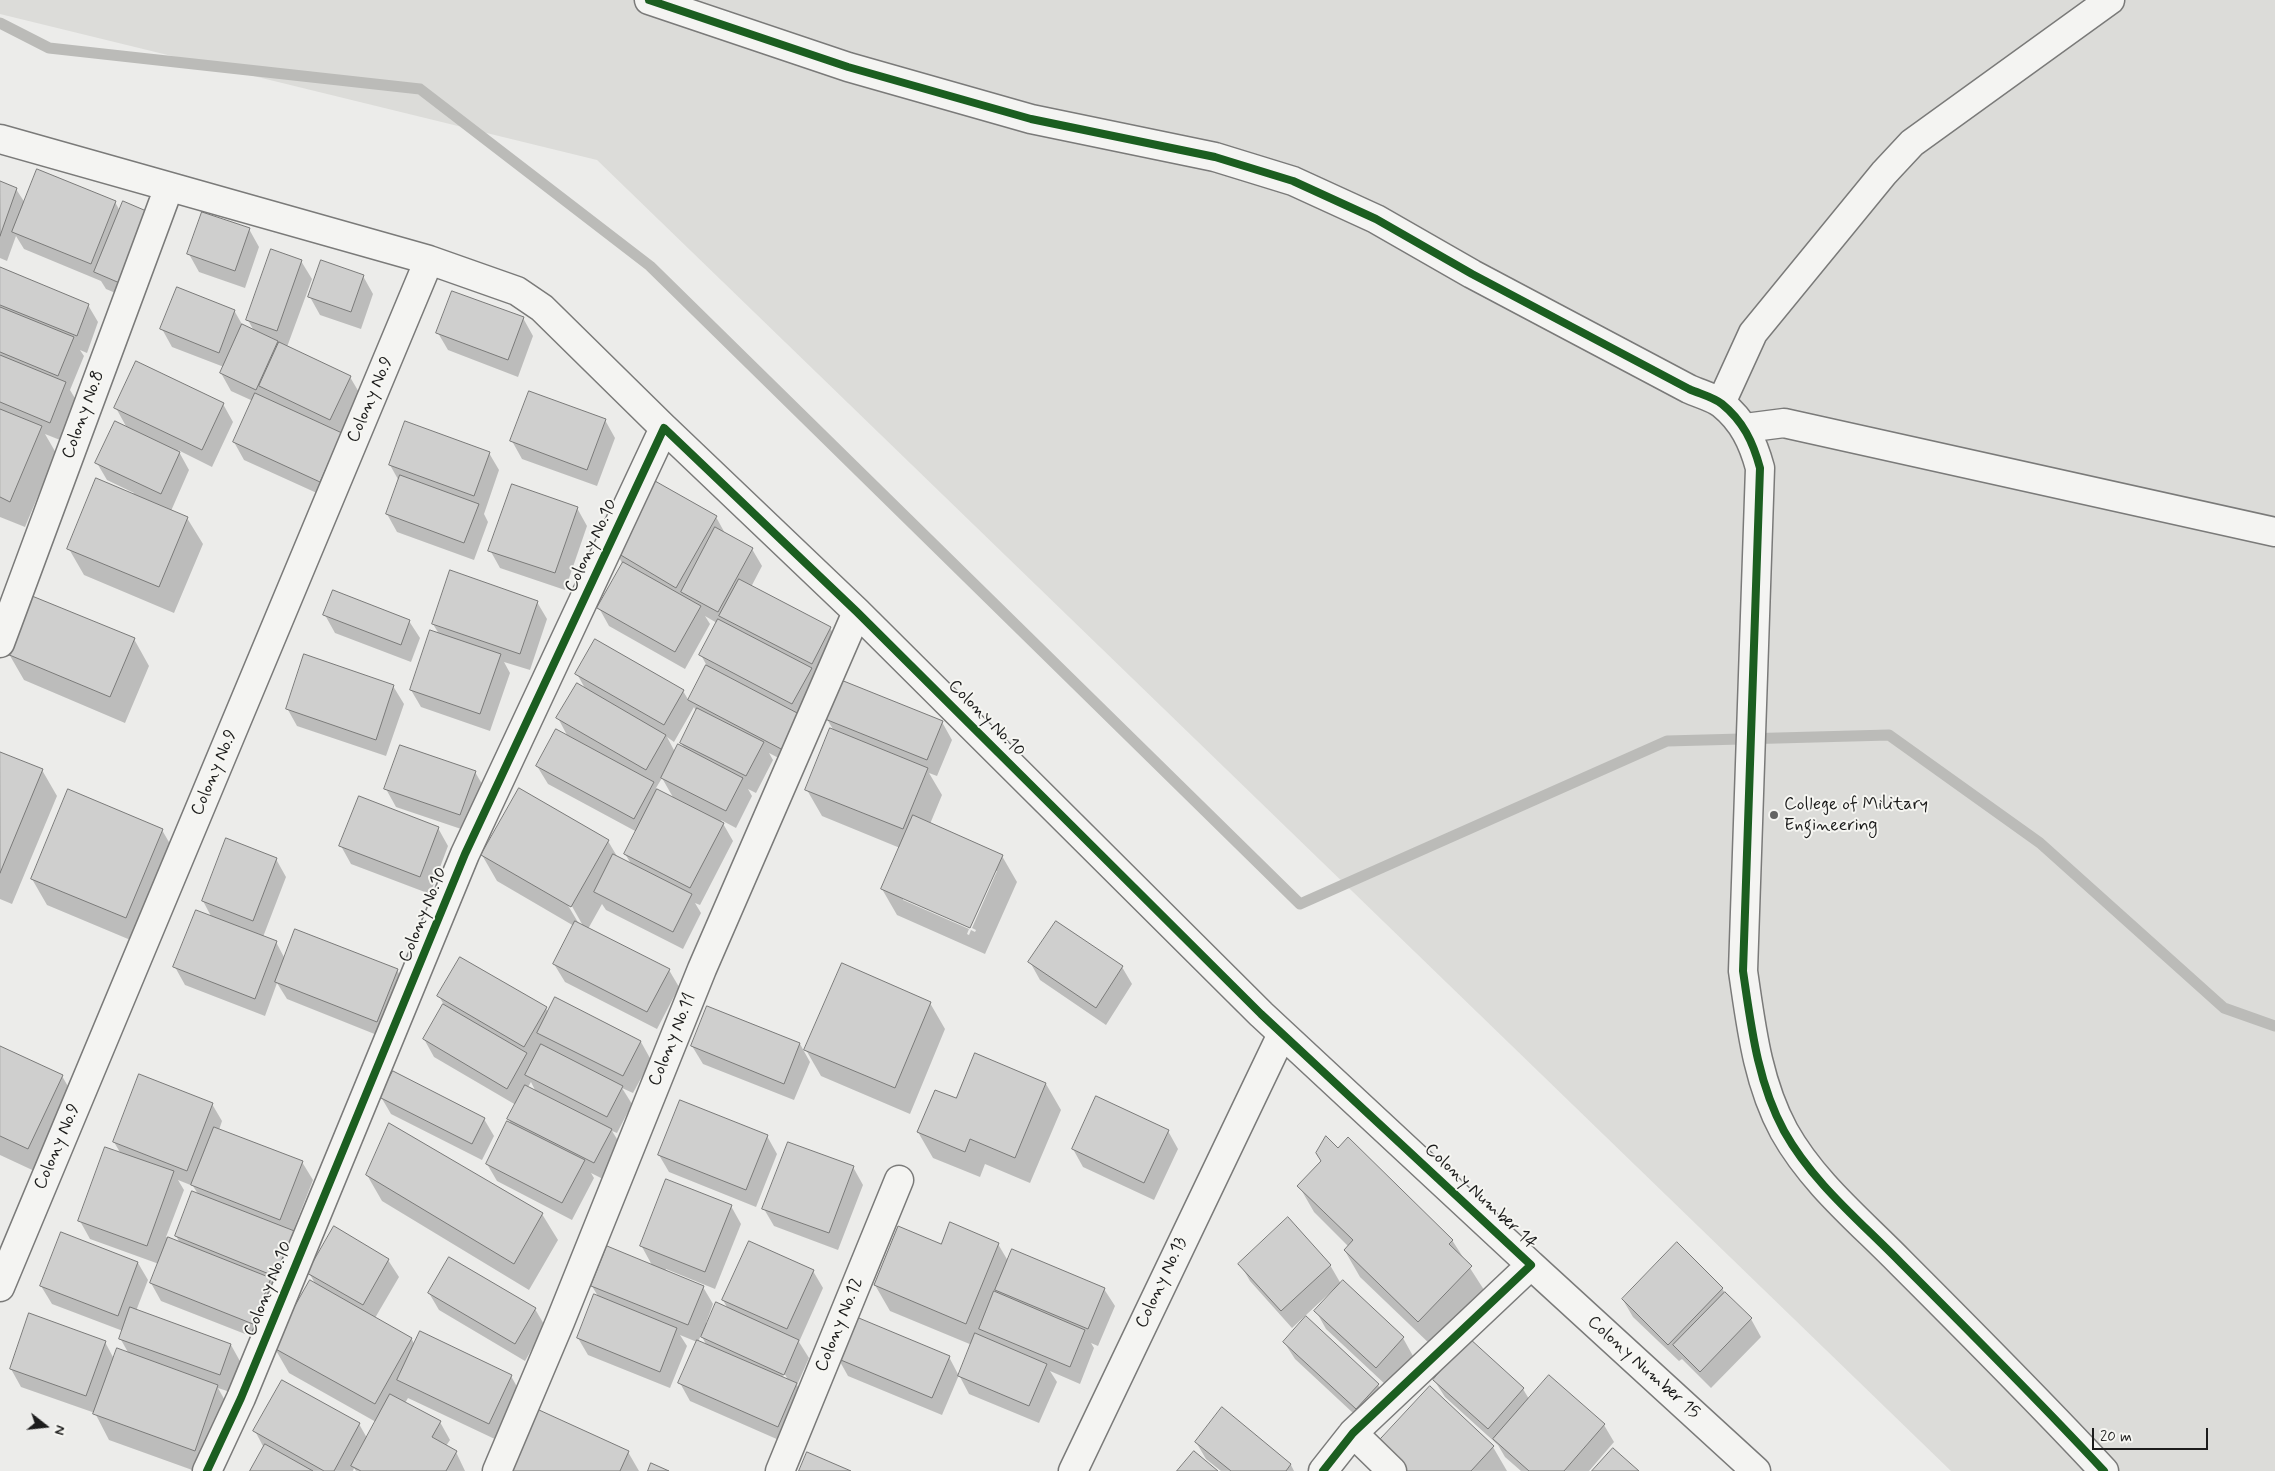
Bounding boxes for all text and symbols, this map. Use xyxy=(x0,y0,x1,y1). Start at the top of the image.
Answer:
street label: Colony No.9 xyxy=(343,354,399,446)
street label: Colony No.8 xyxy=(58,368,110,462)
street label: Colony No.10 xyxy=(561,496,623,596)
street label: Colony No.10 xyxy=(943,676,1029,762)
street label: Colony No.9 xyxy=(187,727,243,819)
place label: College of Military Engineering xyxy=(1784,794,1928,836)
marker: College of Military Engineering xyxy=(1768,809,1780,821)
street label: Colony No.10 xyxy=(395,864,453,966)
street label: Colony No.11 xyxy=(645,990,701,1090)
street label: Colony No.9 xyxy=(30,1101,86,1193)
street label: Colony Number 14 xyxy=(1419,1139,1541,1255)
street label: Colony No.13 xyxy=(1131,1234,1193,1332)
street label: Colony No.10 xyxy=(240,1238,298,1340)
street label: Colony No.12 xyxy=(811,1275,869,1375)
street label: Colony Number 15 xyxy=(1582,1312,1704,1424)
north arrow xyxy=(20,1401,70,1451)
scale bar xyxy=(2095,1418,2211,1450)
text: N xyxy=(49,1423,69,1437)
text: 20 m xyxy=(2100,1427,2132,1447)

